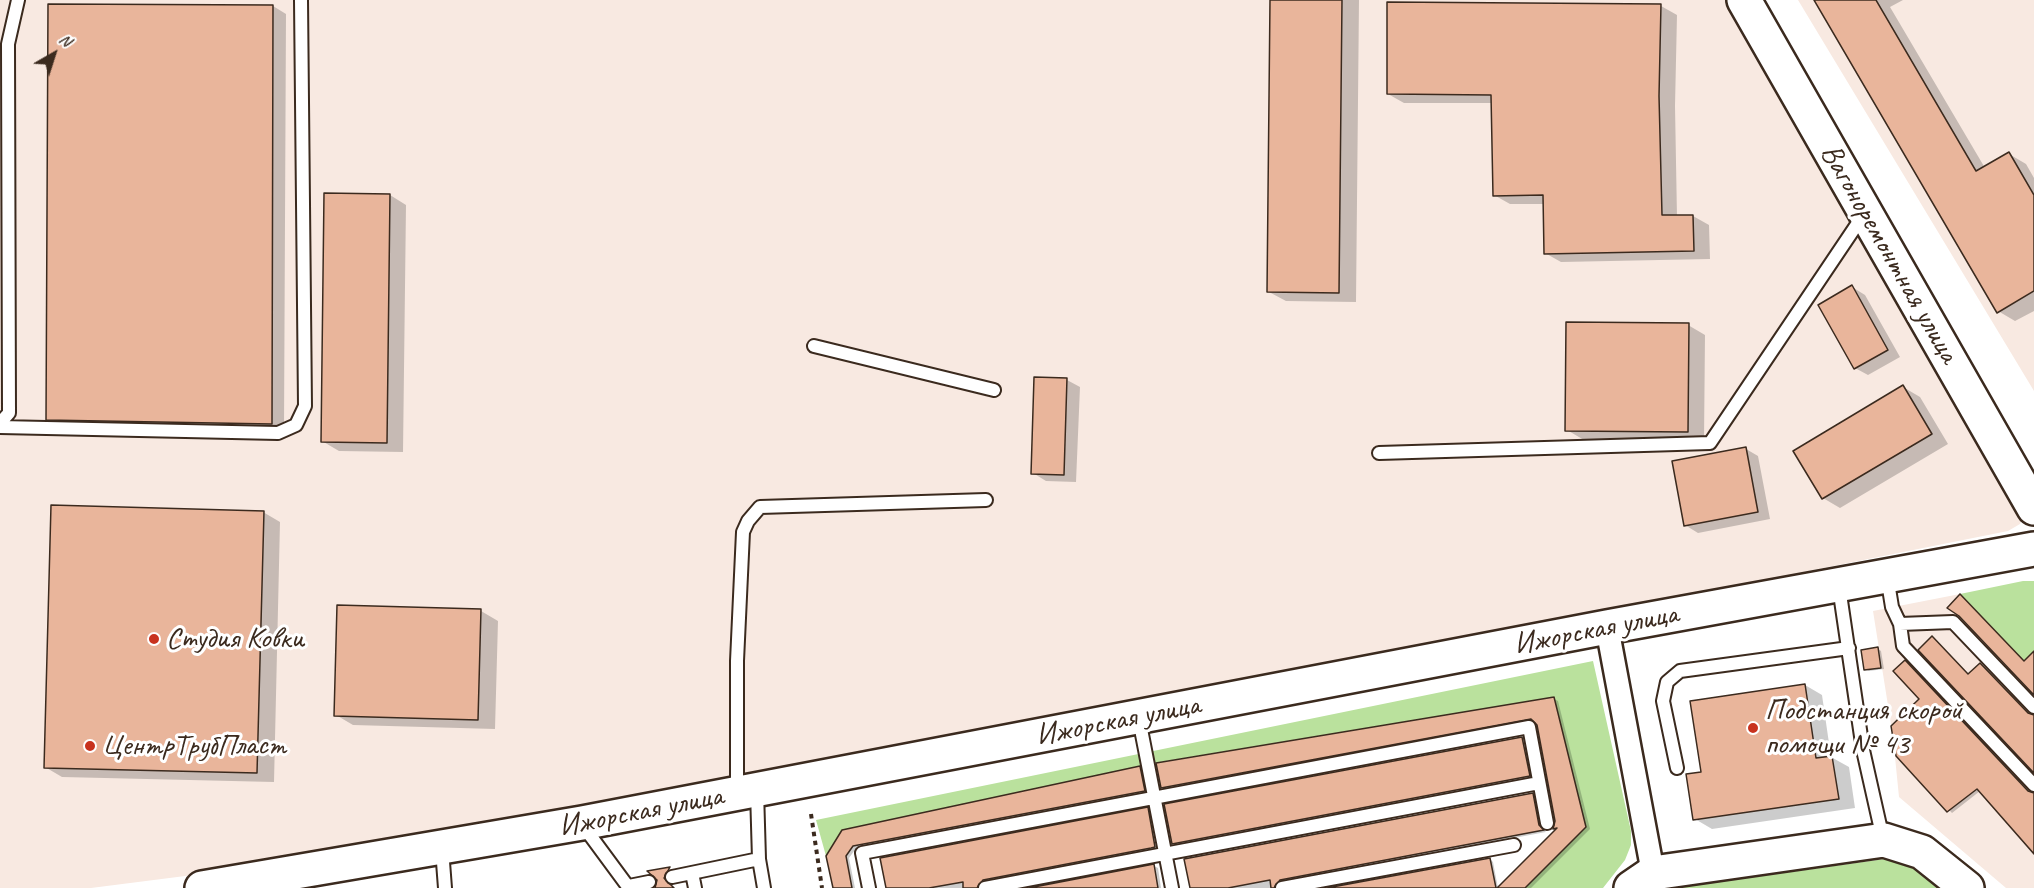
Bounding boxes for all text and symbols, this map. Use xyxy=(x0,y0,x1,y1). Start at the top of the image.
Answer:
north arrow xyxy=(24,24,84,84)
text: N xyxy=(55,29,75,51)
street label: Вагоноремонтная улица xyxy=(1812,138,1966,370)
street label: Ижорская улица xyxy=(1511,596,1681,664)
place label: Студия Ковки xyxy=(166,621,304,657)
marker: Студия Ковки xyxy=(147,632,161,646)
street label: Ижорская улица xyxy=(1033,687,1203,755)
place label: Подстанция скорой помощи № 43 xyxy=(1765,693,1962,764)
marker: Подстанция скорой помощи № 43 xyxy=(1746,721,1760,735)
place label: ЦентрТрубПласт xyxy=(102,728,286,764)
marker: ЦентрТрубПласт xyxy=(83,739,97,753)
street label: Ижорская улица xyxy=(556,778,726,846)

